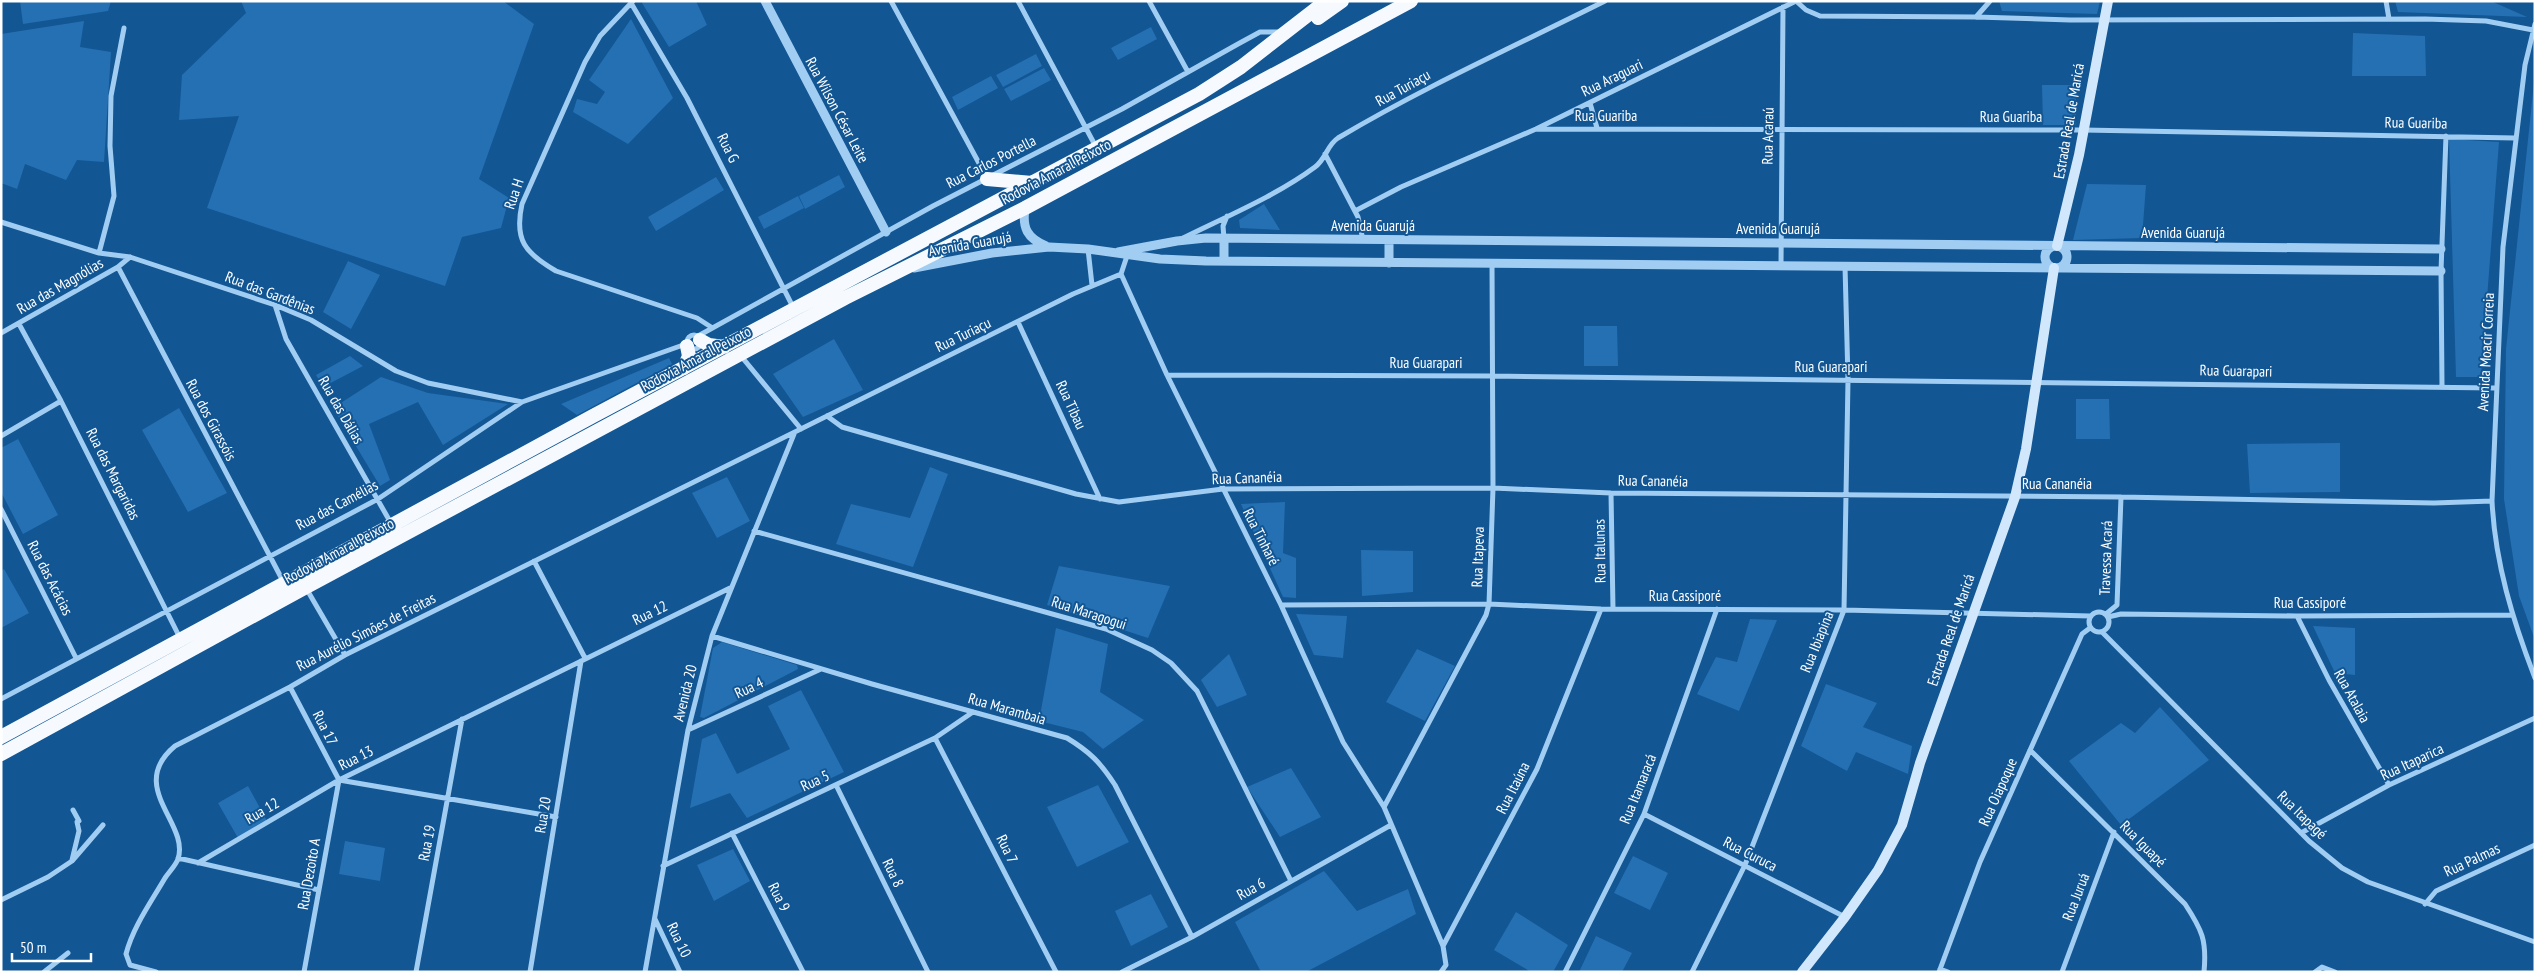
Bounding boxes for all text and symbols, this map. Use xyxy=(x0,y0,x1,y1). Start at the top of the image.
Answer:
street label: Rua Wilson César Leite xyxy=(802,54,873,166)
street label: Rua Araguari xyxy=(1578,55,1646,101)
street label: Estrada Real de Maricá xyxy=(2049,62,2088,180)
street label: Rua Turiaçu xyxy=(1372,65,1433,110)
street label: Rua Guariba xyxy=(1575,106,1637,125)
street label: Rua Acaraú xyxy=(1758,107,1777,165)
street label: Rua Guariba xyxy=(1980,107,2042,126)
street label: Rua Guariba xyxy=(2385,112,2447,133)
street label: Rua G xyxy=(713,130,744,166)
street label: Rua Carlos Portella xyxy=(943,131,1039,192)
street label: Rodovia Amaral Peixoto xyxy=(997,135,1114,209)
street label: Rua H xyxy=(500,176,528,212)
street label: Avenida Guarujá xyxy=(1331,216,1415,235)
street label: Avenida Guarujá xyxy=(1736,219,1820,238)
street label: Avenida Guarujá xyxy=(2141,223,2225,242)
street label: Avenida Guarujá xyxy=(927,227,1013,260)
street label: Rua das Magnólias xyxy=(13,253,106,318)
street label: Rua das Gardênias xyxy=(223,267,318,318)
street label: Avenida Moacir Correia xyxy=(2473,292,2498,412)
street label: Rua Turiaçu xyxy=(932,313,994,356)
street label: Rodovia Amaral Peixoto xyxy=(637,322,754,396)
street label: Rua Guarapari xyxy=(1390,353,1462,372)
street label: Rua Guarapari xyxy=(1795,357,1867,376)
street label: Rua Guarapari xyxy=(2199,360,2273,381)
street label: Rua das Dálias xyxy=(314,372,368,447)
street label: Rua dos Girassóis xyxy=(182,376,241,464)
street label: Rua Tibau xyxy=(1052,377,1091,432)
street label: Rua das Margaridas xyxy=(82,425,145,523)
street label: Rua Cananéia xyxy=(1212,467,1282,488)
street label: Rua Cananéia xyxy=(1618,470,1688,491)
street label: Rua Cananéia xyxy=(2022,474,2092,493)
street label: Rua das Camélias xyxy=(293,475,381,534)
street label: Rua Tinharé xyxy=(1239,505,1284,569)
street label: Rodovia Amaral Peixoto xyxy=(280,514,397,588)
street label: Rua Italunas xyxy=(1589,519,1610,583)
street label: Travessa Acará xyxy=(2095,520,2116,596)
street label: Rua Itapeva xyxy=(1467,526,1488,588)
street label: Rua das Acácias xyxy=(24,537,77,618)
street label: Estrada Real de Maricá xyxy=(1922,571,1979,688)
street label: Rua Cassiporé xyxy=(1649,586,1721,605)
street label: Rua Aurélio Simões de Freitas xyxy=(293,588,439,675)
street label: Rua Maragogui xyxy=(1049,591,1129,634)
street label: Rua Cassiporé xyxy=(2274,593,2346,612)
street label: Rua 12 xyxy=(629,596,670,629)
street label: Rua Ibiapina xyxy=(1796,608,1837,675)
street label: Avenida 20 xyxy=(668,662,701,723)
street label: Rua Atalaia xyxy=(2330,666,2375,726)
street label: Rua 4 xyxy=(731,673,766,702)
street label: Rua Marambaia xyxy=(966,688,1048,729)
street label: Rua 17 xyxy=(309,707,342,748)
street label: Rua Itaparica xyxy=(2377,739,2447,784)
street label: Rua 13 xyxy=(335,741,376,774)
street label: Rua Itamaracá xyxy=(1615,751,1660,827)
street label: Rua Oiapoque xyxy=(1974,755,2021,829)
street label: Rua Itaúna xyxy=(1491,759,1534,817)
street label: Rua 5 xyxy=(797,766,832,795)
street label: Rua Itapagé xyxy=(2274,786,2331,843)
street label: Rua 12 xyxy=(241,793,282,828)
street label: Rua 20 xyxy=(530,795,555,834)
street label: Rua Iguapé xyxy=(2116,816,2171,871)
street label: Rua 19 xyxy=(414,823,439,863)
street label: Rua 7 xyxy=(992,831,1022,866)
street label: Rua Curuca xyxy=(1720,832,1780,875)
street label: Rua Dezoito A xyxy=(293,836,324,911)
street label: Rua Palmas xyxy=(2441,838,2503,881)
street label: Rua 8 xyxy=(878,855,908,890)
street label: Rua Juruá xyxy=(2058,870,2093,923)
street label: Rua 6 xyxy=(1233,873,1269,904)
street label: Rua 9 xyxy=(764,879,795,914)
street label: Rua 10 xyxy=(663,919,696,961)
scale bar xyxy=(12,930,91,962)
text: 50 m xyxy=(20,938,46,957)

